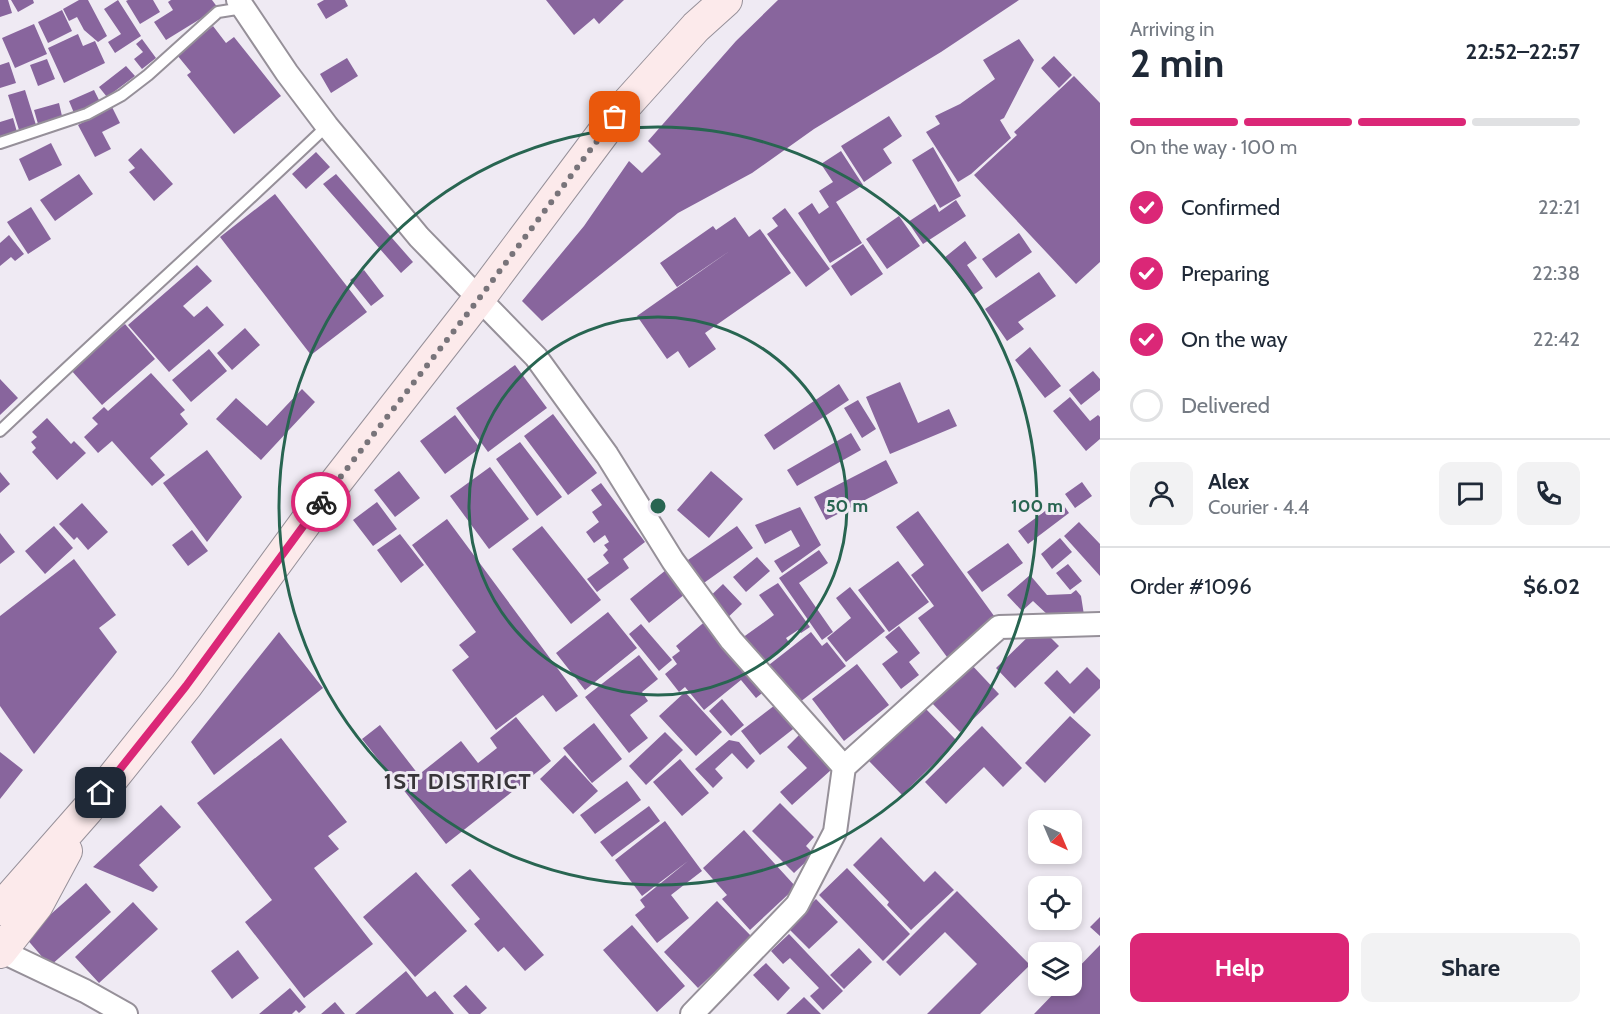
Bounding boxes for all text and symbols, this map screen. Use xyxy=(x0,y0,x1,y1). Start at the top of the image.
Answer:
text: Arriving in xyxy=(1130,17,1214,41)
text: 22:52–22:57 xyxy=(1466,38,1580,65)
text: 2 min xyxy=(1130,39,1224,87)
pin xyxy=(589,91,640,142)
icon: bag xyxy=(598,100,631,133)
text: On the way · 100 m xyxy=(1130,135,1297,159)
icon: check xyxy=(1130,191,1163,224)
text: Confirmed xyxy=(1181,194,1280,221)
text: 22:21 xyxy=(1538,195,1580,219)
icon: check xyxy=(1130,257,1163,290)
text: Preparing xyxy=(1181,260,1269,287)
text: 22:38 xyxy=(1532,261,1580,285)
icon: check xyxy=(1130,323,1163,356)
text: On the way xyxy=(1181,326,1288,353)
text: 22:42 xyxy=(1533,327,1580,351)
text: Delivered xyxy=(1181,392,1270,419)
button: person xyxy=(1130,462,1193,525)
button: chat xyxy=(1439,462,1502,525)
button: phone xyxy=(1517,462,1580,525)
text: Alex xyxy=(1208,468,1249,495)
courier xyxy=(291,472,351,532)
icon: bike xyxy=(305,486,338,519)
text: 50 m xyxy=(826,495,868,517)
text: 100 m xyxy=(1011,495,1063,517)
text: Courier · 4.4 xyxy=(1208,495,1309,519)
centre of rings xyxy=(648,496,668,516)
text: Order #1096 xyxy=(1130,573,1252,600)
text: $6.02 xyxy=(1523,573,1580,600)
pin xyxy=(75,767,126,818)
district label: 1ST DISTRICT xyxy=(384,768,532,795)
icon: home xyxy=(84,776,117,809)
north arrow xyxy=(1028,810,1082,864)
map controls xyxy=(1028,810,1082,996)
button: locate xyxy=(1028,876,1082,930)
button: Help xyxy=(1130,933,1349,1002)
button: Share xyxy=(1361,933,1580,1002)
button: layers xyxy=(1028,942,1082,996)

